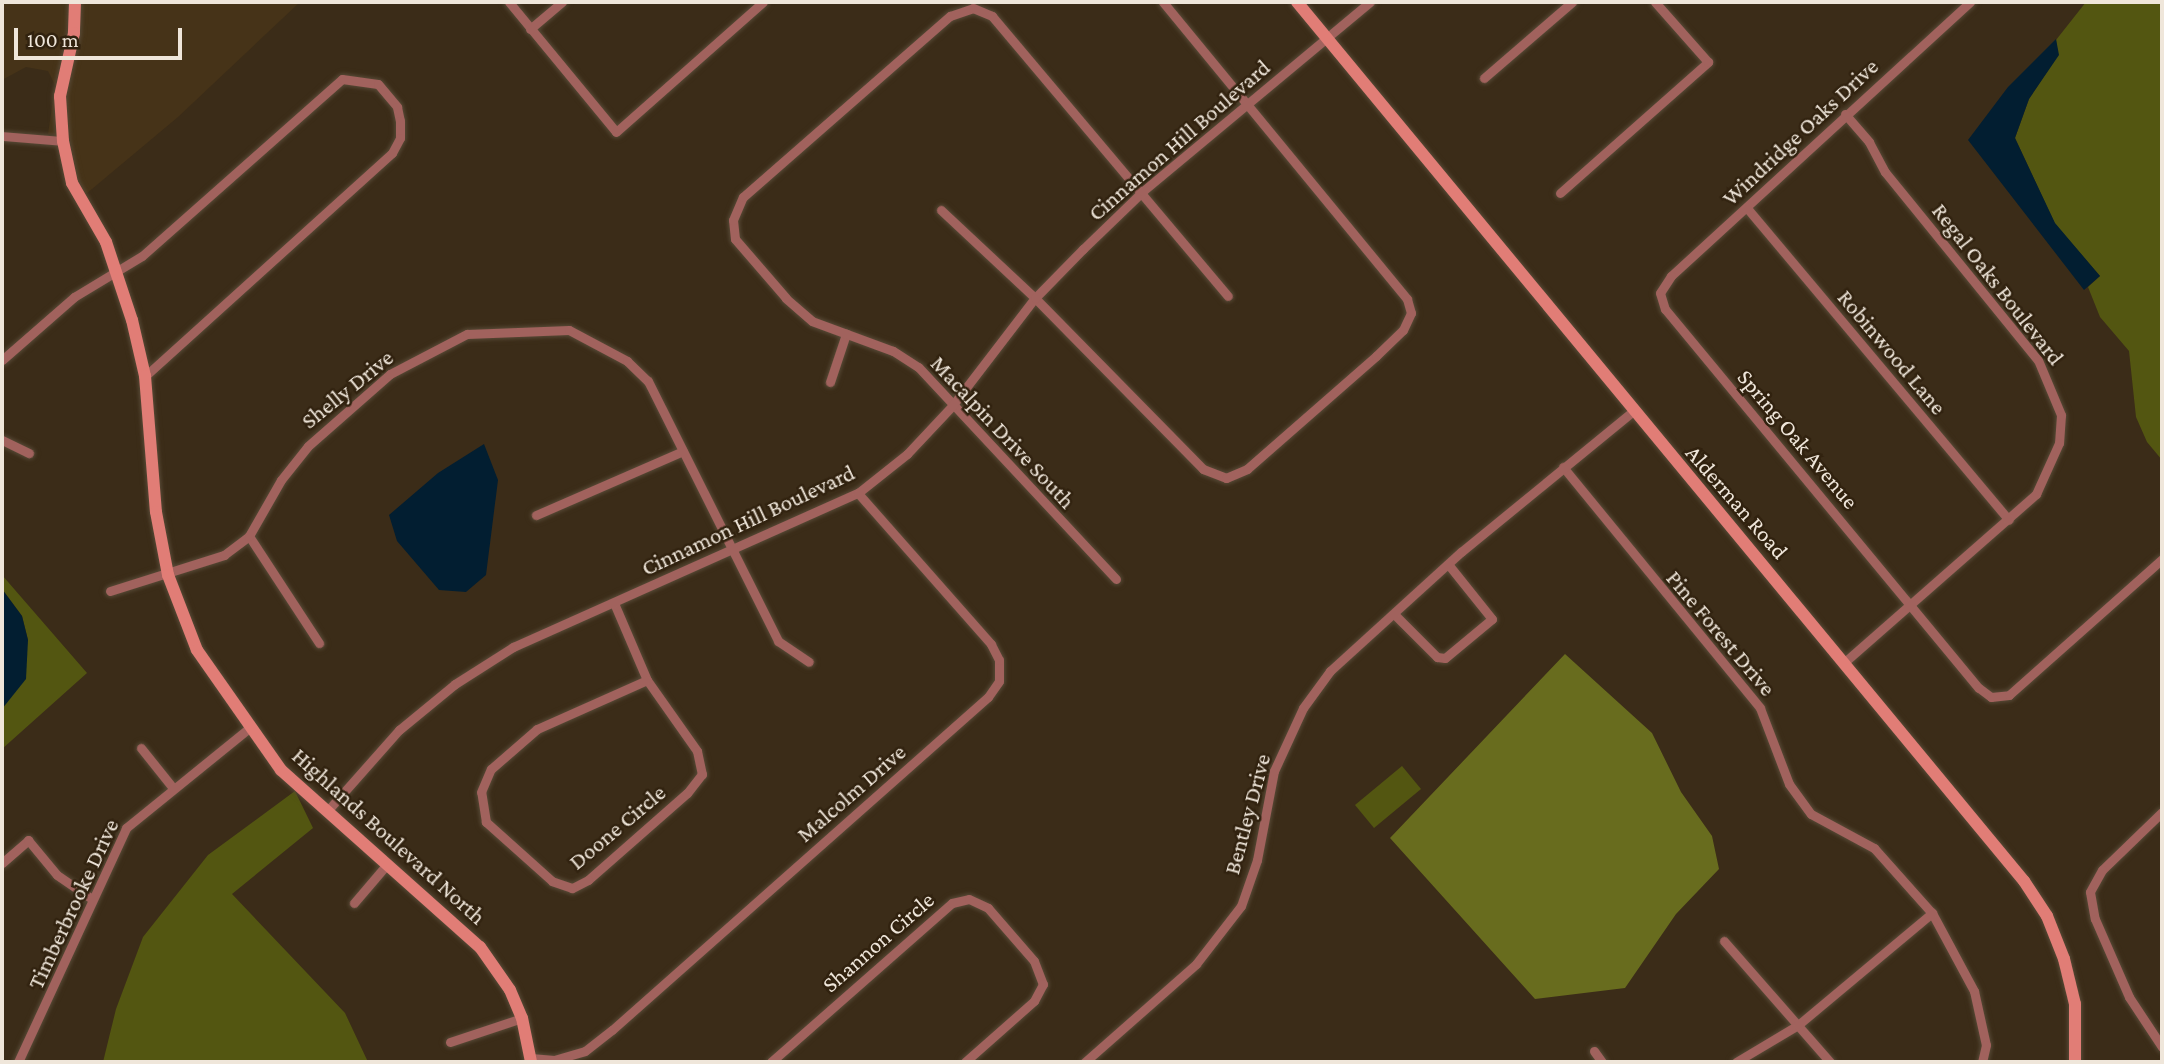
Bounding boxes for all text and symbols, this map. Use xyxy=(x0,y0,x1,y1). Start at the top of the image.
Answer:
scale bar xyxy=(18,14,186,58)
text: 100 m xyxy=(27,28,79,52)
street label: Cinnamon Hill Boulevard xyxy=(1082,53,1276,227)
street label: Windridge Oaks Drive xyxy=(1716,53,1884,211)
street label: Regal Oaks Boulevard xyxy=(1926,197,2070,371)
street label: Robinwood Lane xyxy=(1832,284,1952,420)
street label: Shelly Drive xyxy=(295,344,399,434)
street label: Macalpin Drive South xyxy=(925,350,1081,514)
street label: Spring Oak Avenue xyxy=(1732,364,1864,514)
street label: Alderman Road xyxy=(1680,439,1794,565)
street label: Cinnamon Hill Boulevard xyxy=(637,458,859,582)
street label: Pine Forest Drive xyxy=(1661,565,1781,701)
street label: Malcolm Drive xyxy=(791,738,911,848)
street label: Highlands Boulevard North xyxy=(286,742,492,930)
street label: Bentley Drive xyxy=(1218,751,1276,877)
street label: Doone Circle xyxy=(563,779,671,875)
street label: Timberbrooke Drive xyxy=(21,815,125,993)
street label: Shannon Circle xyxy=(816,886,940,998)

